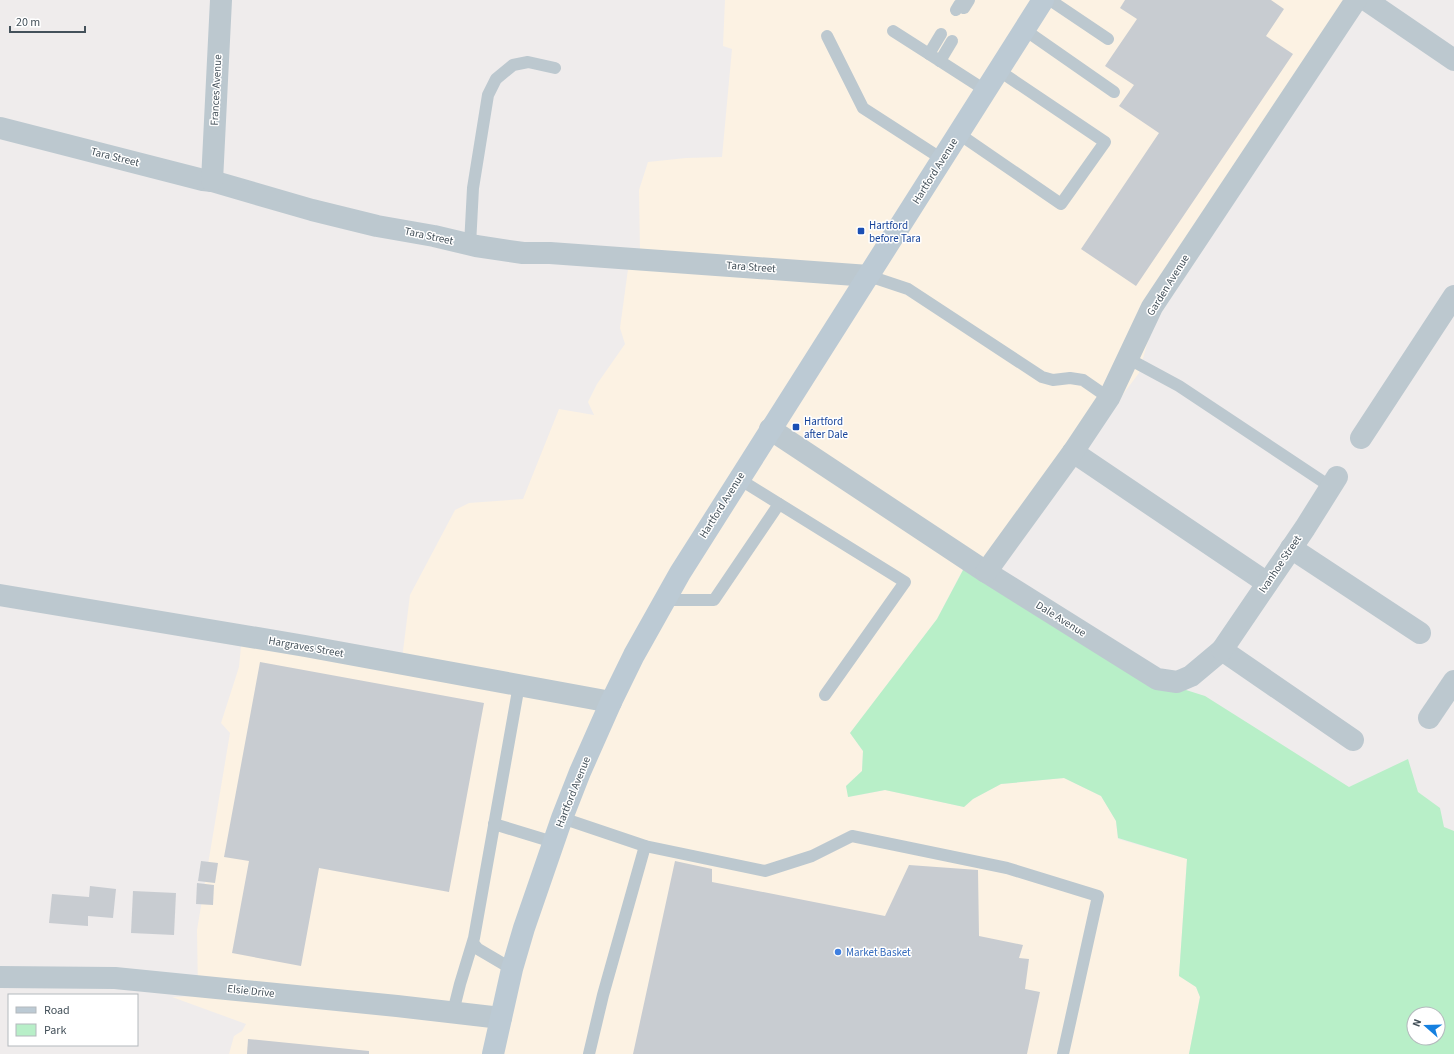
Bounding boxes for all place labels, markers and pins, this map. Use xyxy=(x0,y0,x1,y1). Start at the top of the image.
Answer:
place label: Hartford before Tara xyxy=(869,218,921,246)
marker: Hartford before Tara xyxy=(856,226,866,236)
place label: Hartford after Dale xyxy=(804,414,849,442)
marker: Hartford after Dale xyxy=(791,422,801,432)
place label: Market Basket xyxy=(846,945,911,960)
marker: Market Basket xyxy=(833,947,843,957)

